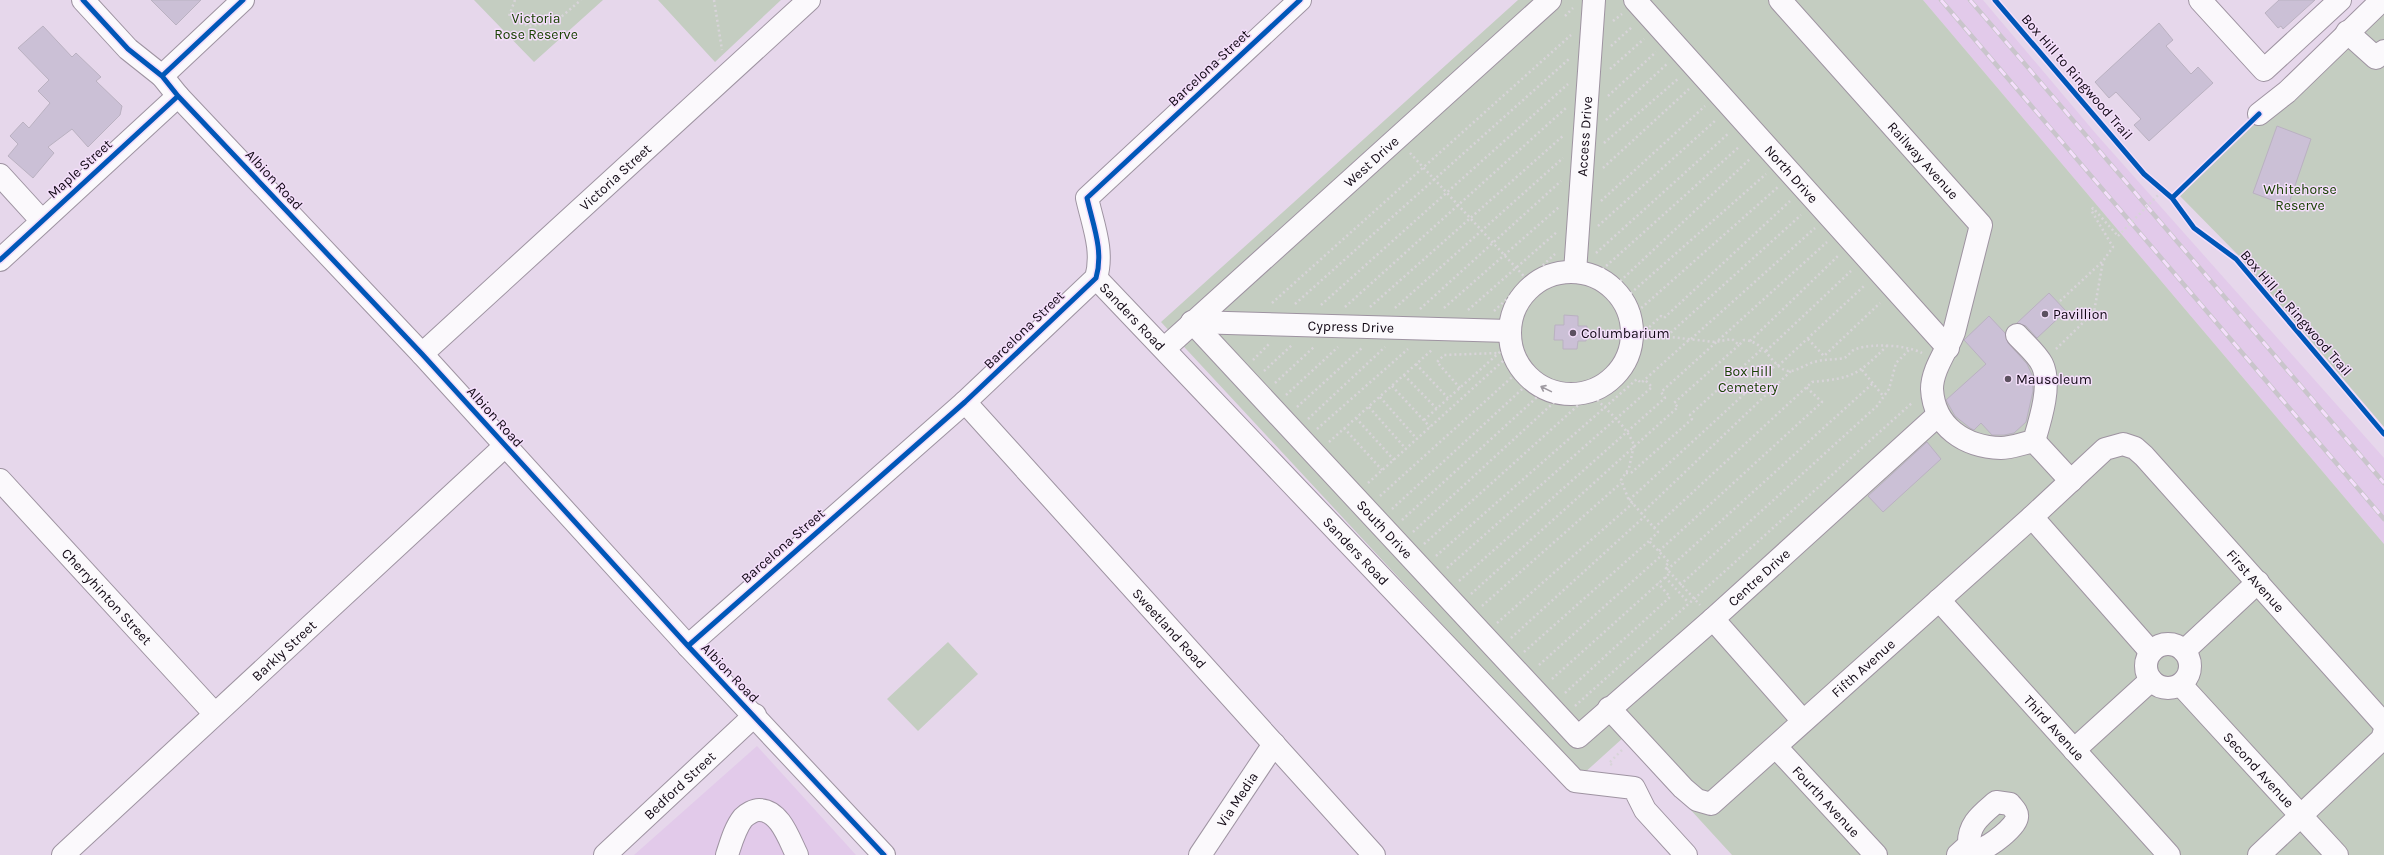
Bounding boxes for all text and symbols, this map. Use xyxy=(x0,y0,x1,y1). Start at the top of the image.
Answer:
park label: Victoria Rose Reserve xyxy=(494,10,578,43)
street label: Box Hill to Ringwood Trail xyxy=(2018,11,2136,143)
street label: Barcelona Street xyxy=(1165,26,1253,110)
street label: Access Drive xyxy=(1573,96,1596,177)
street label: Railway Avenue xyxy=(1884,118,1962,203)
street label: West Drive xyxy=(1340,132,1402,191)
street label: Maple Street xyxy=(44,136,116,202)
street label: Victoria Street xyxy=(576,140,655,214)
street label: North Drive xyxy=(1761,141,1822,206)
street label: Albion Road xyxy=(242,146,306,214)
park label: Whitehorse Reserve xyxy=(2263,181,2337,214)
street label: Box Hill to Ringwood Trail xyxy=(2237,247,2355,379)
street label: Sanders Road xyxy=(1096,279,1169,354)
street label: Barcelona Street xyxy=(980,287,1068,373)
place label: Pavillion xyxy=(2053,306,2108,323)
marker: Pavillion xyxy=(2040,309,2050,319)
street label: Cypress Drive xyxy=(1308,317,1394,336)
place label: Columbarium xyxy=(1581,325,1670,342)
marker: Columbarium xyxy=(1568,328,1578,338)
park label: Box Hill Cemetery xyxy=(1718,363,1779,396)
place label: Mausoleum xyxy=(2016,371,2092,388)
marker: Mausoleum xyxy=(2003,374,2013,384)
street label: Albion Road xyxy=(463,383,527,451)
one-way arrow xyxy=(1540,385,1552,392)
street label: South Drive xyxy=(1353,496,1416,562)
street label: Barcelona Street xyxy=(738,505,828,587)
street label: Sanders Road xyxy=(1319,513,1393,589)
street label: Cherryhinton Street xyxy=(58,545,155,648)
street label: Centre Drive xyxy=(1724,545,1793,610)
street label: First Avenue xyxy=(2223,546,2288,616)
street label: Sweetland Road xyxy=(1129,585,1210,672)
street label: Barkly Street xyxy=(248,617,320,685)
street label: Fifth Avenue xyxy=(1828,635,1898,701)
street label: Albion Road xyxy=(697,640,763,706)
street label: Third Avenue xyxy=(2020,691,2088,764)
street label: Second Avenue xyxy=(2220,728,2298,811)
street label: Bedford Street xyxy=(640,748,719,823)
street label: Fourth Avenue xyxy=(1789,762,1864,841)
street label: Via Media xyxy=(1213,769,1262,830)

